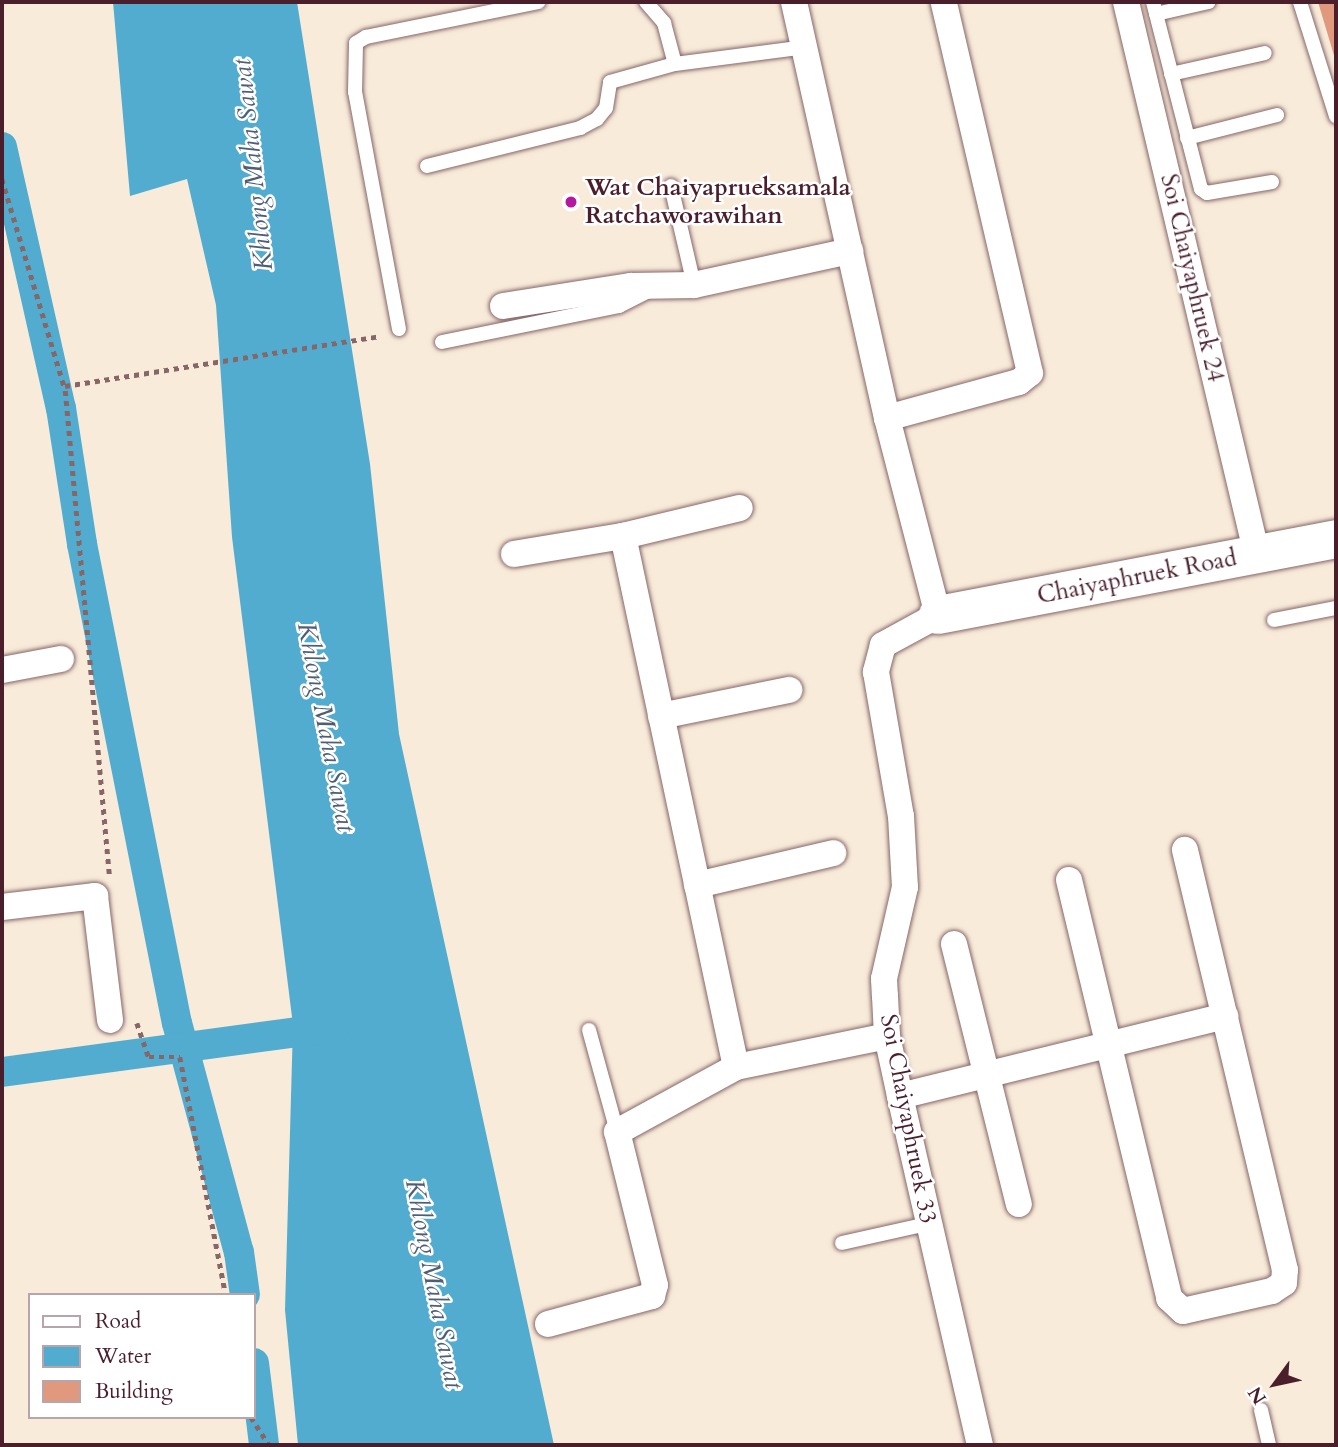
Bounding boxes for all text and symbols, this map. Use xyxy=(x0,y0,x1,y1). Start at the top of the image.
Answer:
water label: Khlong Maha Sawat xyxy=(226,57,280,273)
street label: Soi Chaiyaphruek 24 xyxy=(1154,171,1230,385)
place label: Wat Chaiyaprueksamala Ratchaworawihan xyxy=(585,174,851,230)
marker: Wat Chaiyaprueksamala Ratchaworawihan xyxy=(563,194,579,210)
street label: Chaiyaphruek Road xyxy=(1035,544,1239,610)
water label: Khlong Maha Sawat xyxy=(290,620,362,834)
street label: Soi Chaiyaphruek 33 xyxy=(874,1012,942,1226)
water label: Khlong Maha Sawat xyxy=(398,1177,470,1391)
legend xyxy=(28,1293,256,1419)
text: Road xyxy=(95,1307,141,1336)
text: Water xyxy=(95,1342,151,1371)
north arrow xyxy=(1240,1349,1310,1419)
text: Building xyxy=(95,1377,173,1406)
text: N xyxy=(1242,1381,1273,1409)

